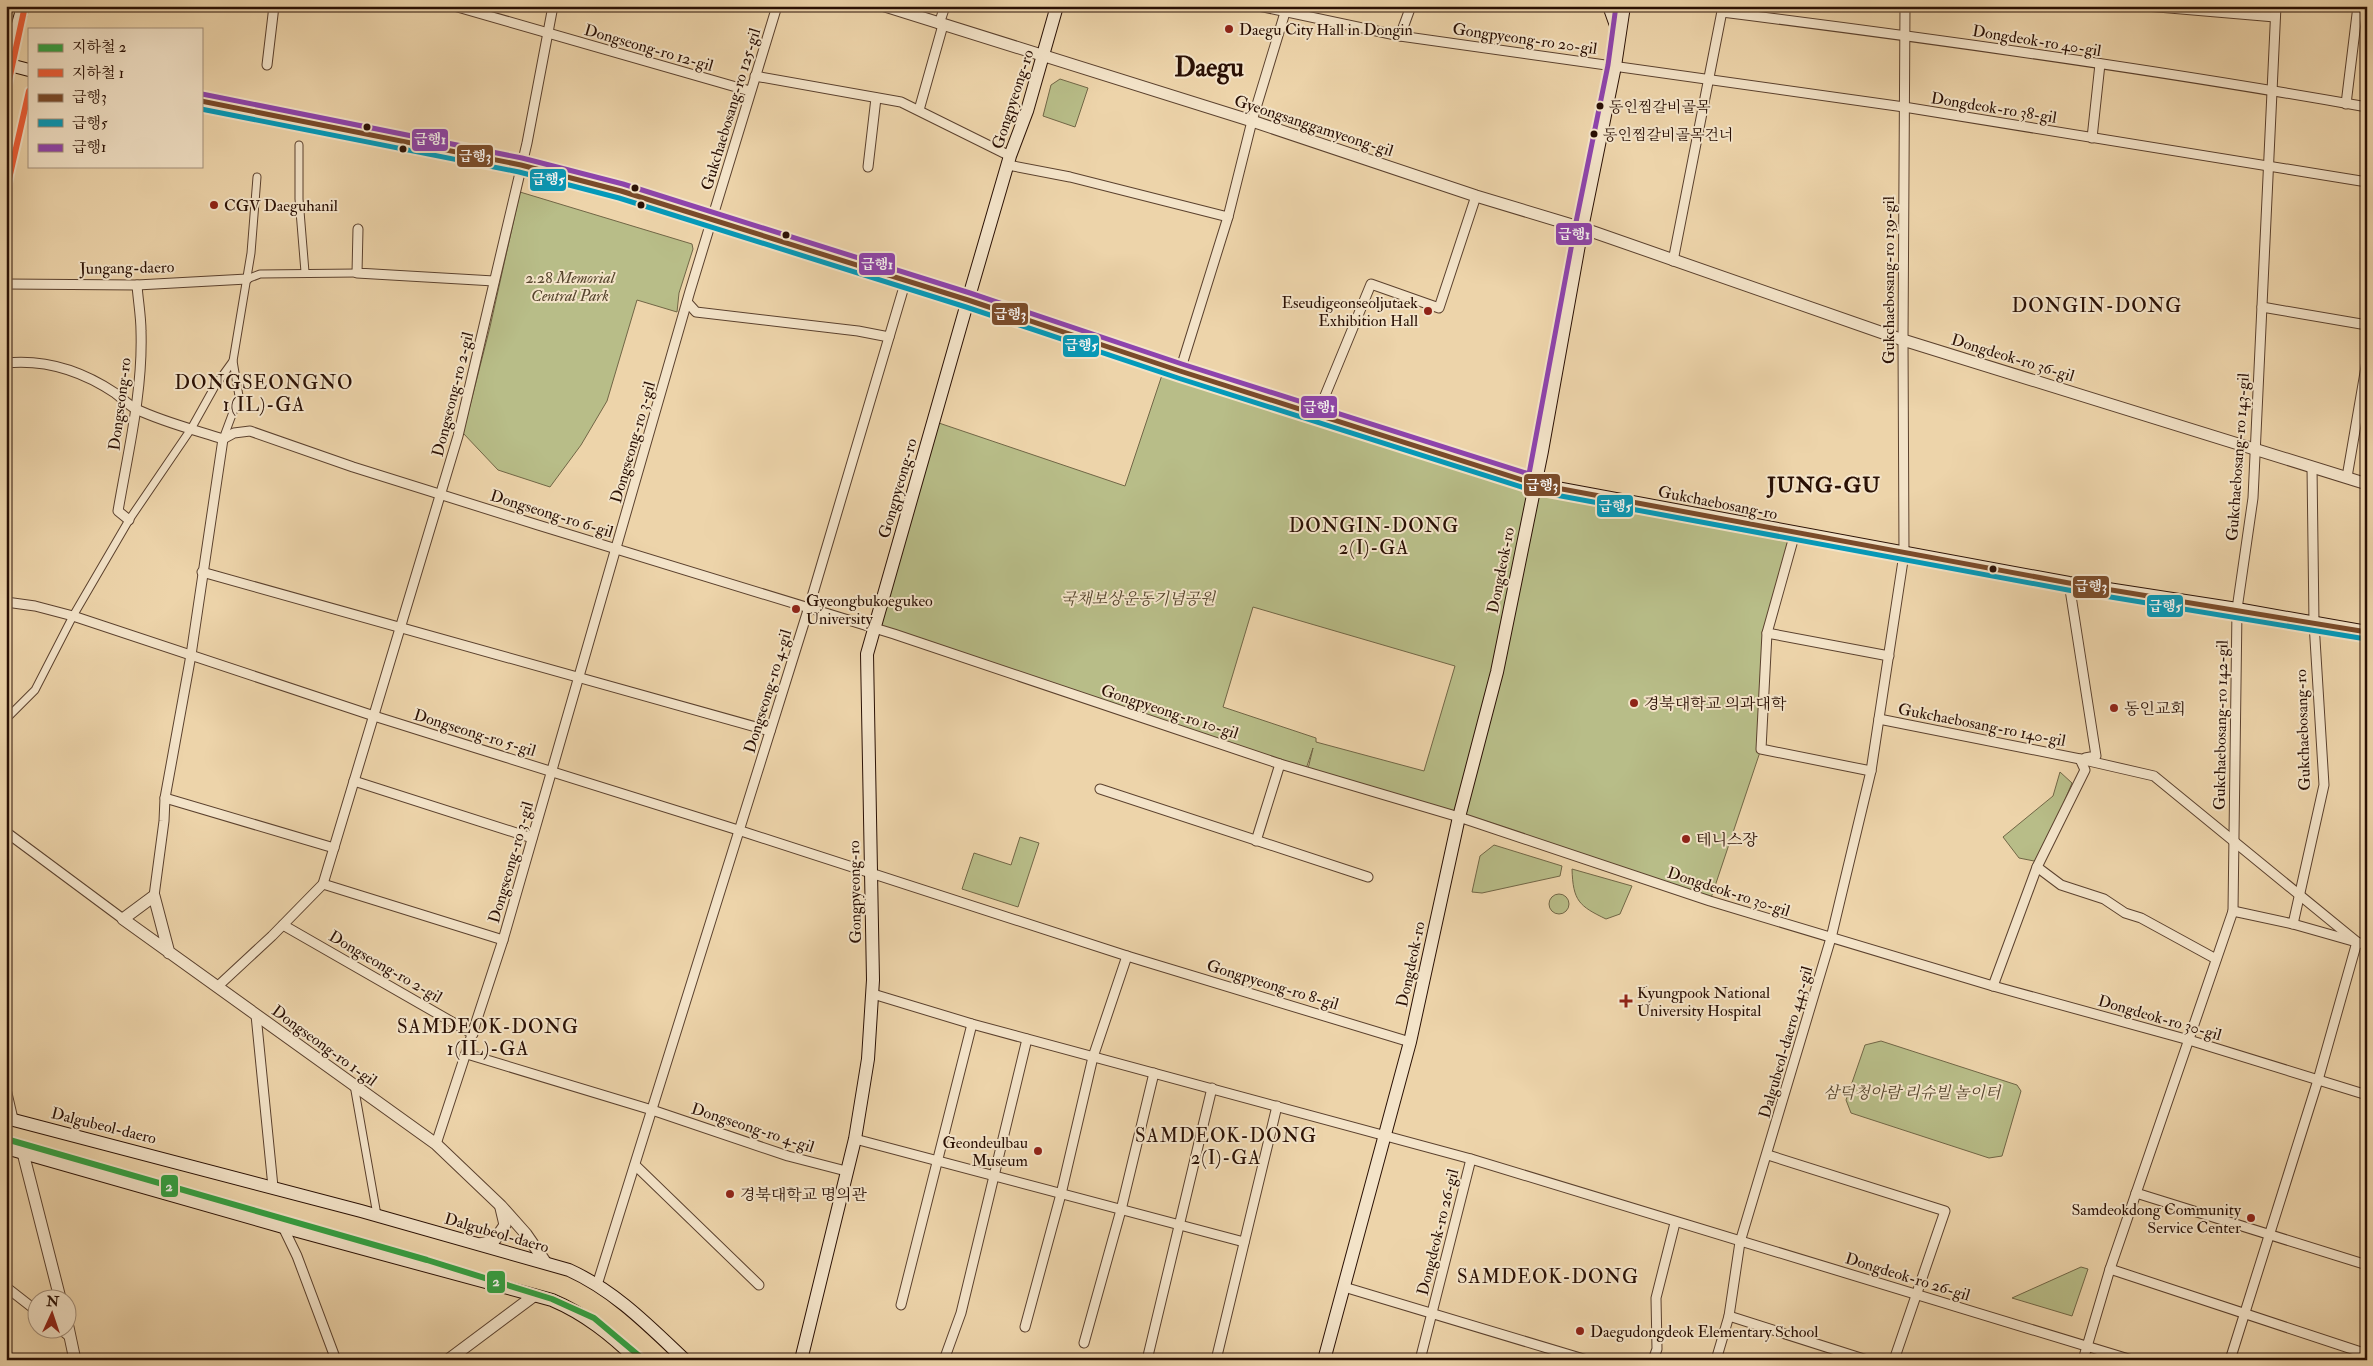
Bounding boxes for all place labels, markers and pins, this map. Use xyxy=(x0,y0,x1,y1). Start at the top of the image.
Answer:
place label: Daegu City Hall in Dongin xyxy=(1239,20,1413,40)
marker: Daegu City Hall in Dongin xyxy=(1223,23,1235,35)
place label: 동인찜갈비골목 xyxy=(1609,98,1711,117)
marker: 동인찜갈비골목 xyxy=(1595,101,1605,111)
unlabelled marker xyxy=(362,122,372,132)
place label: 동인찜갈비골목건너 xyxy=(1603,126,1733,145)
marker: 동인찜갈비골목건너 xyxy=(1589,129,1599,139)
unlabelled marker xyxy=(398,144,408,154)
unlabelled marker xyxy=(630,183,640,193)
place label: CGV Daeguhanil xyxy=(224,196,338,216)
marker: CGV Daeguhanil xyxy=(208,199,220,211)
unlabelled marker xyxy=(636,200,646,210)
unlabelled marker xyxy=(781,230,791,240)
place label: Eseudigeonseoljutaek Exhibition Hall xyxy=(1281,293,1418,331)
marker: Eseudigeonseoljutaek Exhibition Hall xyxy=(1422,305,1434,317)
unlabelled marker xyxy=(1988,564,1998,574)
place label: Gyeongbukoegukeo University xyxy=(806,591,933,629)
marker: Gyeongbukoegukeo University xyxy=(790,603,802,615)
place label: 경북대학교 의과대학 xyxy=(1644,694,1787,714)
marker: 경북대학교 의과대학 xyxy=(1628,697,1640,709)
place label: 동인교회 xyxy=(2124,699,2186,719)
marker: 동인교회 xyxy=(2108,702,2120,714)
place label: 테니스장 xyxy=(1696,830,1758,850)
marker: 테니스장 xyxy=(1680,833,1692,845)
place label: Kyungpook National University Hospital xyxy=(1637,983,1770,1022)
marker: Kyungpook National University Hospital xyxy=(1619,994,1633,1008)
place label: Geondeulbau Museum xyxy=(942,1133,1029,1171)
marker: Geondeulbau Museum xyxy=(1032,1145,1044,1157)
place label: 경북대학교 명의관 xyxy=(740,1185,868,1205)
marker: 경북대학교 명의관 xyxy=(724,1188,736,1200)
place label: Samdeokdong Community Service Center xyxy=(2071,1200,2242,1238)
marker: Samdeokdong Community Service Center xyxy=(2245,1212,2257,1224)
place label: Daegudongdeok Elementary School xyxy=(1590,1322,1818,1342)
marker: Daegudongdeok Elementary School xyxy=(1574,1325,1586,1337)

